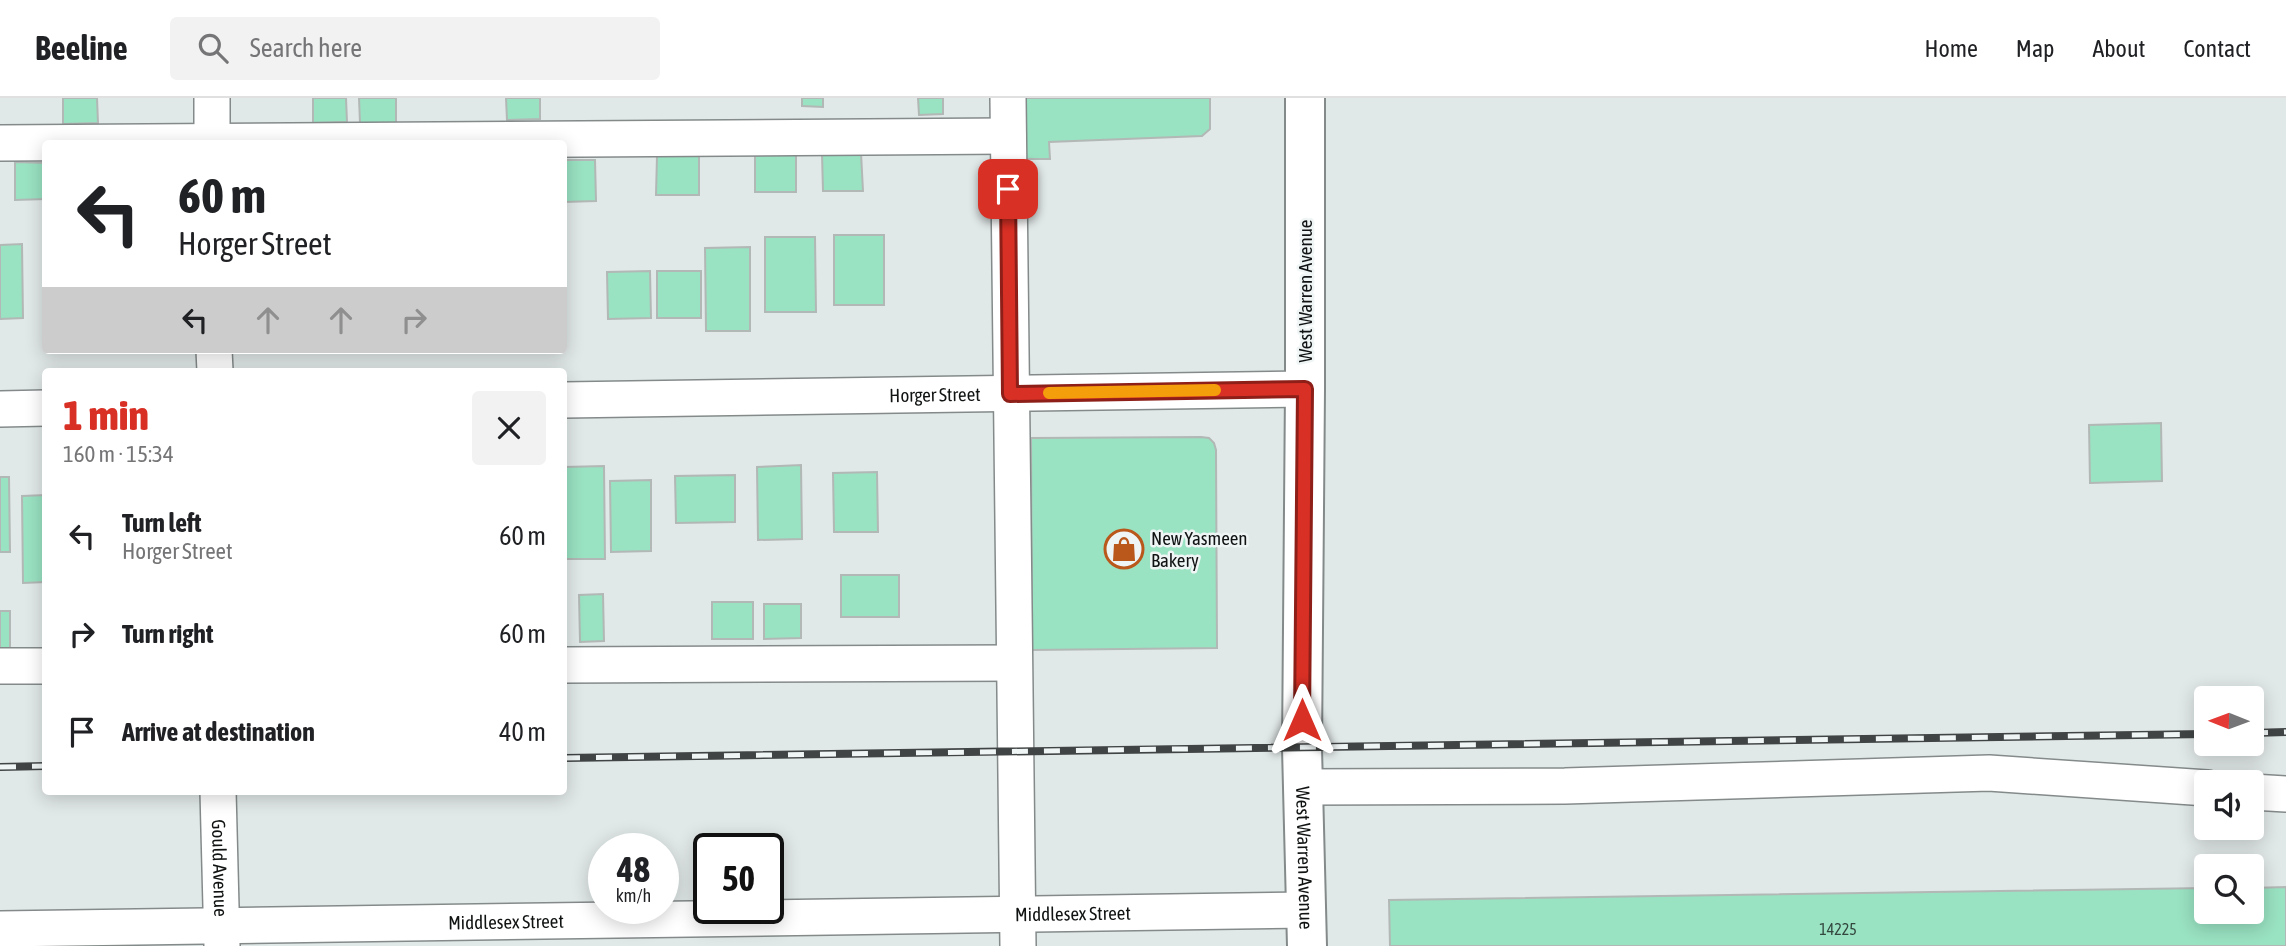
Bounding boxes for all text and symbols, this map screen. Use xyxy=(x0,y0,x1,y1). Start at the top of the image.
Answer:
search box xyxy=(170,17,660,80)
text: Beeline xyxy=(35,29,128,67)
icon: search xyxy=(194,29,232,67)
text: Search here xyxy=(250,33,362,63)
text: Home xyxy=(1924,35,1978,62)
text: Map xyxy=(2016,35,2054,62)
text: About xyxy=(2092,35,2145,62)
text: Contact xyxy=(2183,35,2251,62)
pin xyxy=(978,159,1038,219)
text: 60 m xyxy=(178,167,266,223)
icon: left xyxy=(63,168,154,259)
icon: arrive xyxy=(989,170,1027,208)
street label: West Warren Avenue xyxy=(1294,220,1316,362)
text: Horger Street xyxy=(178,225,332,262)
icon: left xyxy=(176,301,214,339)
icon: ahead xyxy=(249,301,287,339)
icon: ahead xyxy=(322,301,360,339)
icon: right xyxy=(395,301,433,339)
street label: Horger Street xyxy=(889,383,981,406)
text: 1 min xyxy=(63,391,149,439)
button: close xyxy=(472,391,546,465)
text: 160 m · 15:34 xyxy=(63,441,174,467)
text: Turn left xyxy=(122,508,202,538)
icon: left xyxy=(63,517,101,555)
text: 60 m xyxy=(499,521,546,551)
place label: New Yasmeen Bakery xyxy=(1151,527,1248,571)
shop icon: New Yasmeen Bakery xyxy=(1103,528,1145,570)
text: Horger Street xyxy=(122,538,233,564)
icon: right xyxy=(63,615,101,653)
text: Turn right xyxy=(122,619,213,649)
text: 60 m xyxy=(499,619,546,649)
position arrow xyxy=(1265,683,1339,757)
north arrow xyxy=(2194,686,2264,756)
map controls xyxy=(2194,686,2264,924)
icon: arrive xyxy=(63,713,101,751)
text: Arrive at destination xyxy=(122,717,315,747)
text: 40 m xyxy=(499,717,546,747)
button: sound xyxy=(2194,770,2264,840)
street label: West Warren Avenue xyxy=(1292,786,1318,930)
street label: Gould Avenue xyxy=(208,819,232,917)
speed limit sign: 50 xyxy=(693,833,784,924)
text: 48 xyxy=(617,849,650,889)
button: search xyxy=(2194,854,2264,924)
text: km/h xyxy=(616,885,651,906)
street label: Middlesex Street xyxy=(1015,902,1131,925)
street label: Middlesex Street xyxy=(448,910,564,933)
house number: 14225 xyxy=(1819,920,1857,938)

